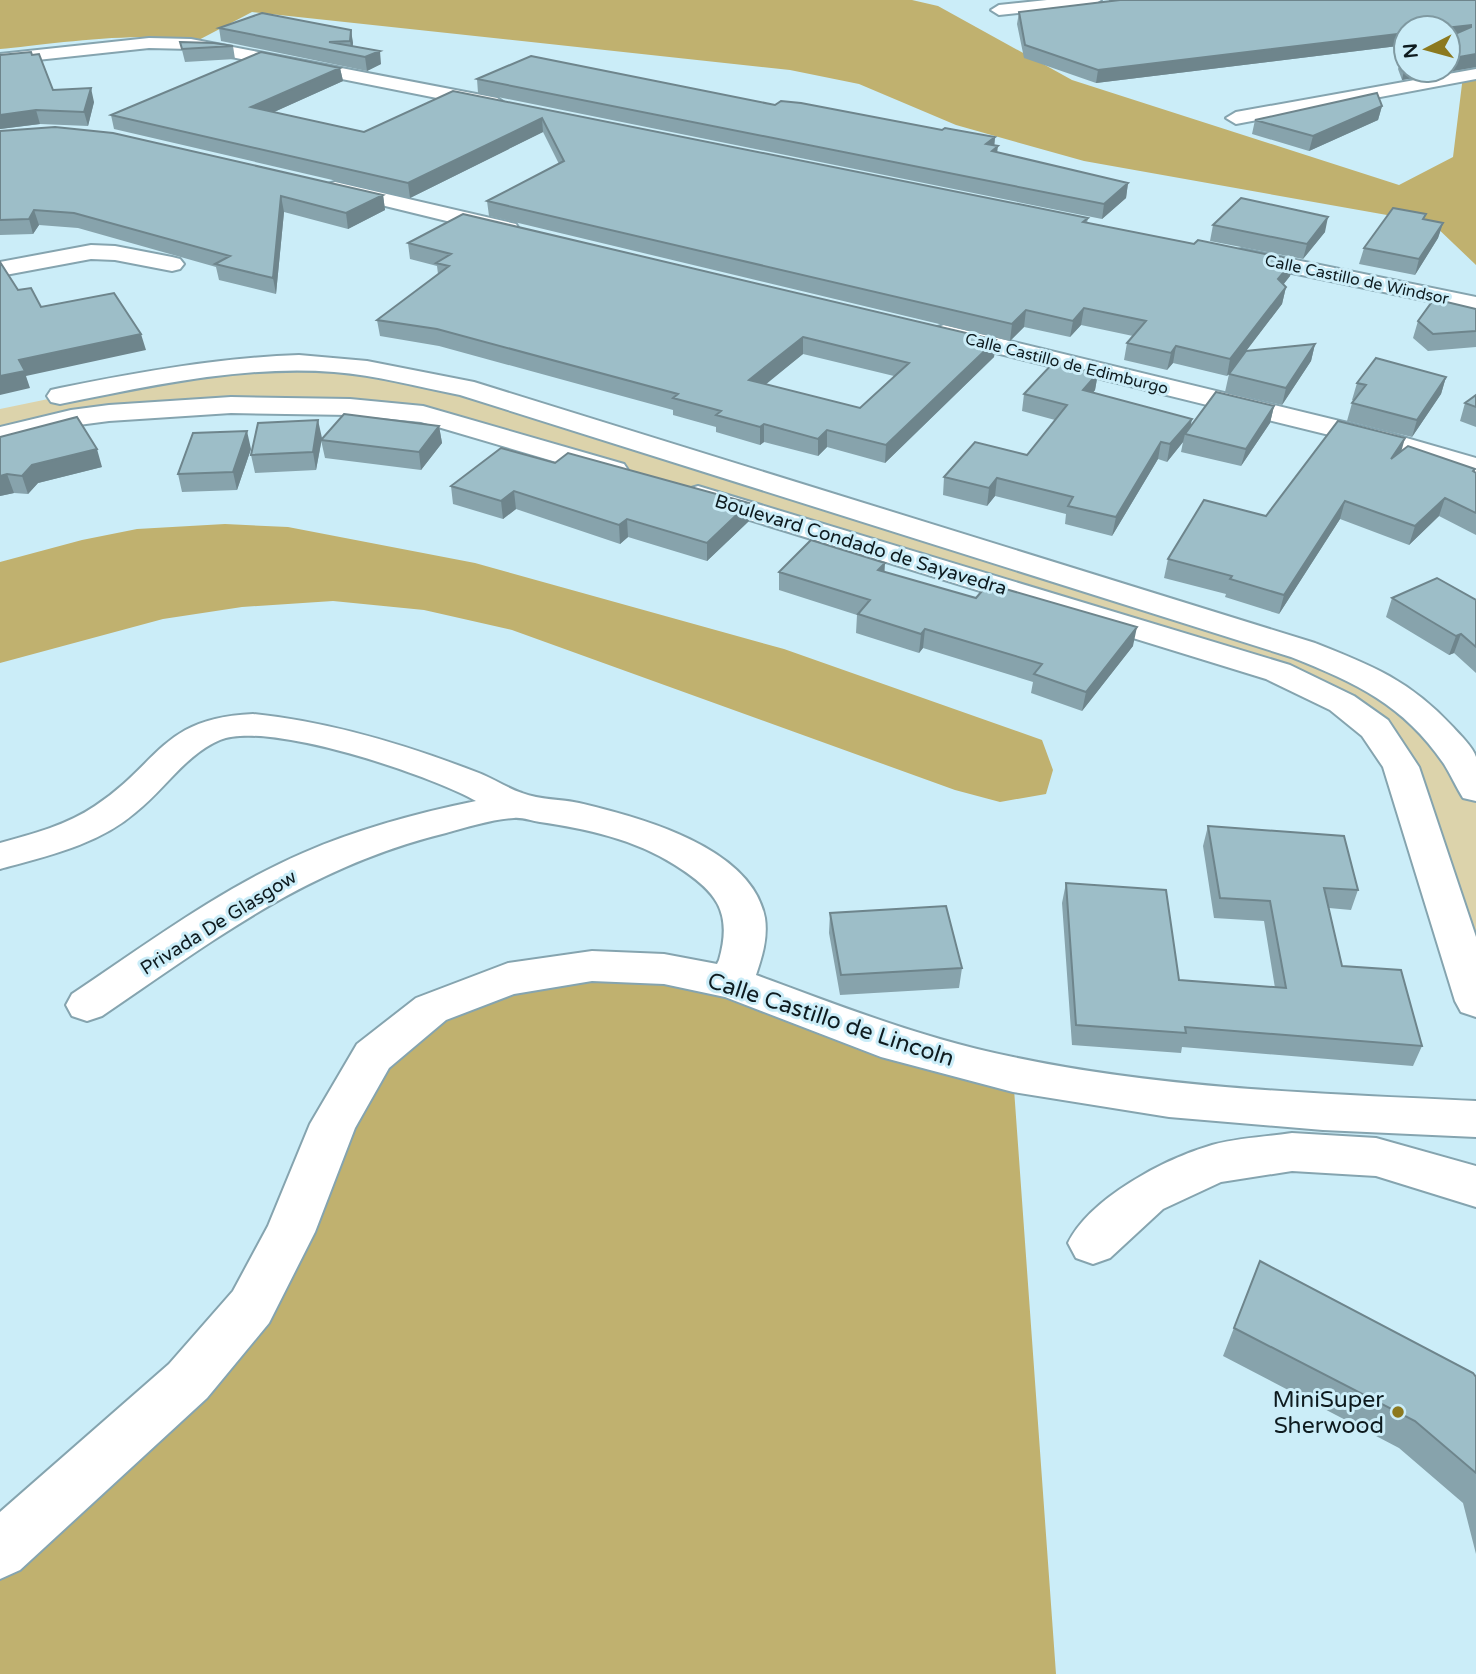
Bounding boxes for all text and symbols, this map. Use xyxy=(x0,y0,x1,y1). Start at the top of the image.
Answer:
north arrow xyxy=(1392,14,1462,84)
text: N xyxy=(1399,42,1423,59)
street label: Calle Castillo de Windsor xyxy=(1263,251,1452,309)
street label: Calle Castillo de Edimburgo xyxy=(963,329,1170,399)
street label: Boulevard Condado de Sayavedra xyxy=(712,490,1009,600)
street label: Privada De Glasgow xyxy=(136,866,301,980)
street label: Calle Castillo de Lincoln xyxy=(704,967,957,1073)
place label: MiniSuper Sherwood xyxy=(1272,1386,1384,1440)
marker: MiniSuper Sherwood xyxy=(1390,1404,1406,1420)

